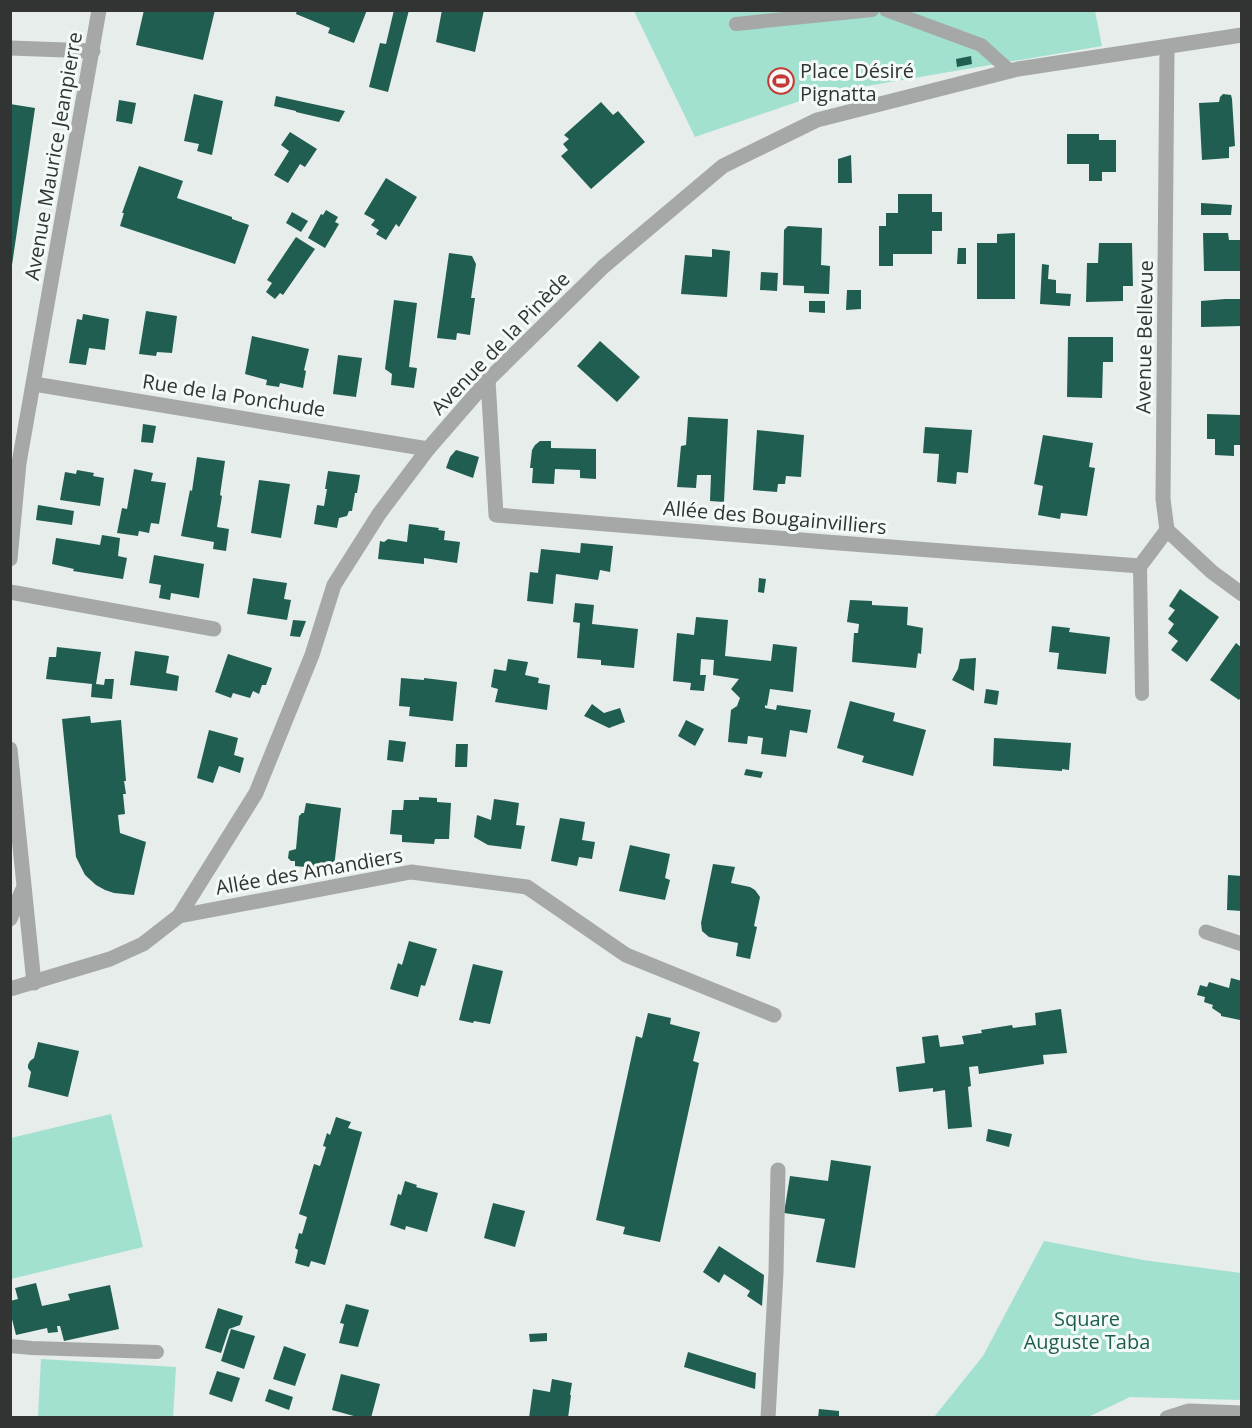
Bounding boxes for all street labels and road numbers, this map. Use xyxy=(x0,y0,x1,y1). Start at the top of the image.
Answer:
street label: Avenue Maurice Jeanpierre xyxy=(18,30,88,282)
street label: Avenue Bellevue xyxy=(1129,260,1159,414)
street label: Avenue de la Pinède xyxy=(425,266,575,420)
street label: Rue de la Ponchude xyxy=(141,367,327,423)
street label: Allée des Bougainvilliers xyxy=(662,494,888,540)
street label: Allée des Amandiers xyxy=(213,841,405,901)

